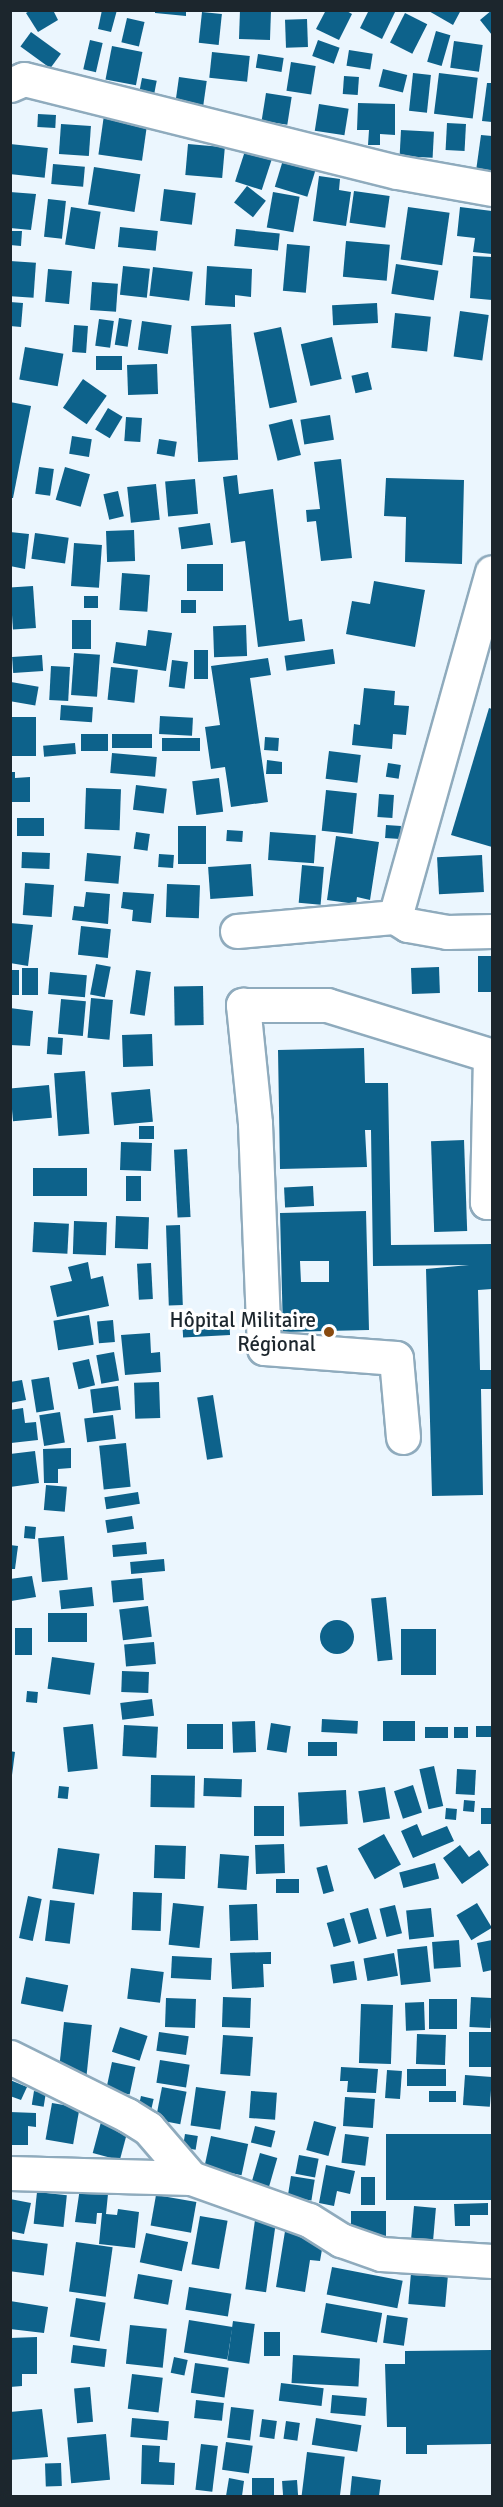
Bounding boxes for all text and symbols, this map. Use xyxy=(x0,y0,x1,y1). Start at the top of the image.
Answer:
place label: Hôpital Militaire Régional xyxy=(170,1307,316,1357)
marker: Hôpital Militaire Régional xyxy=(320,1323,338,1341)

